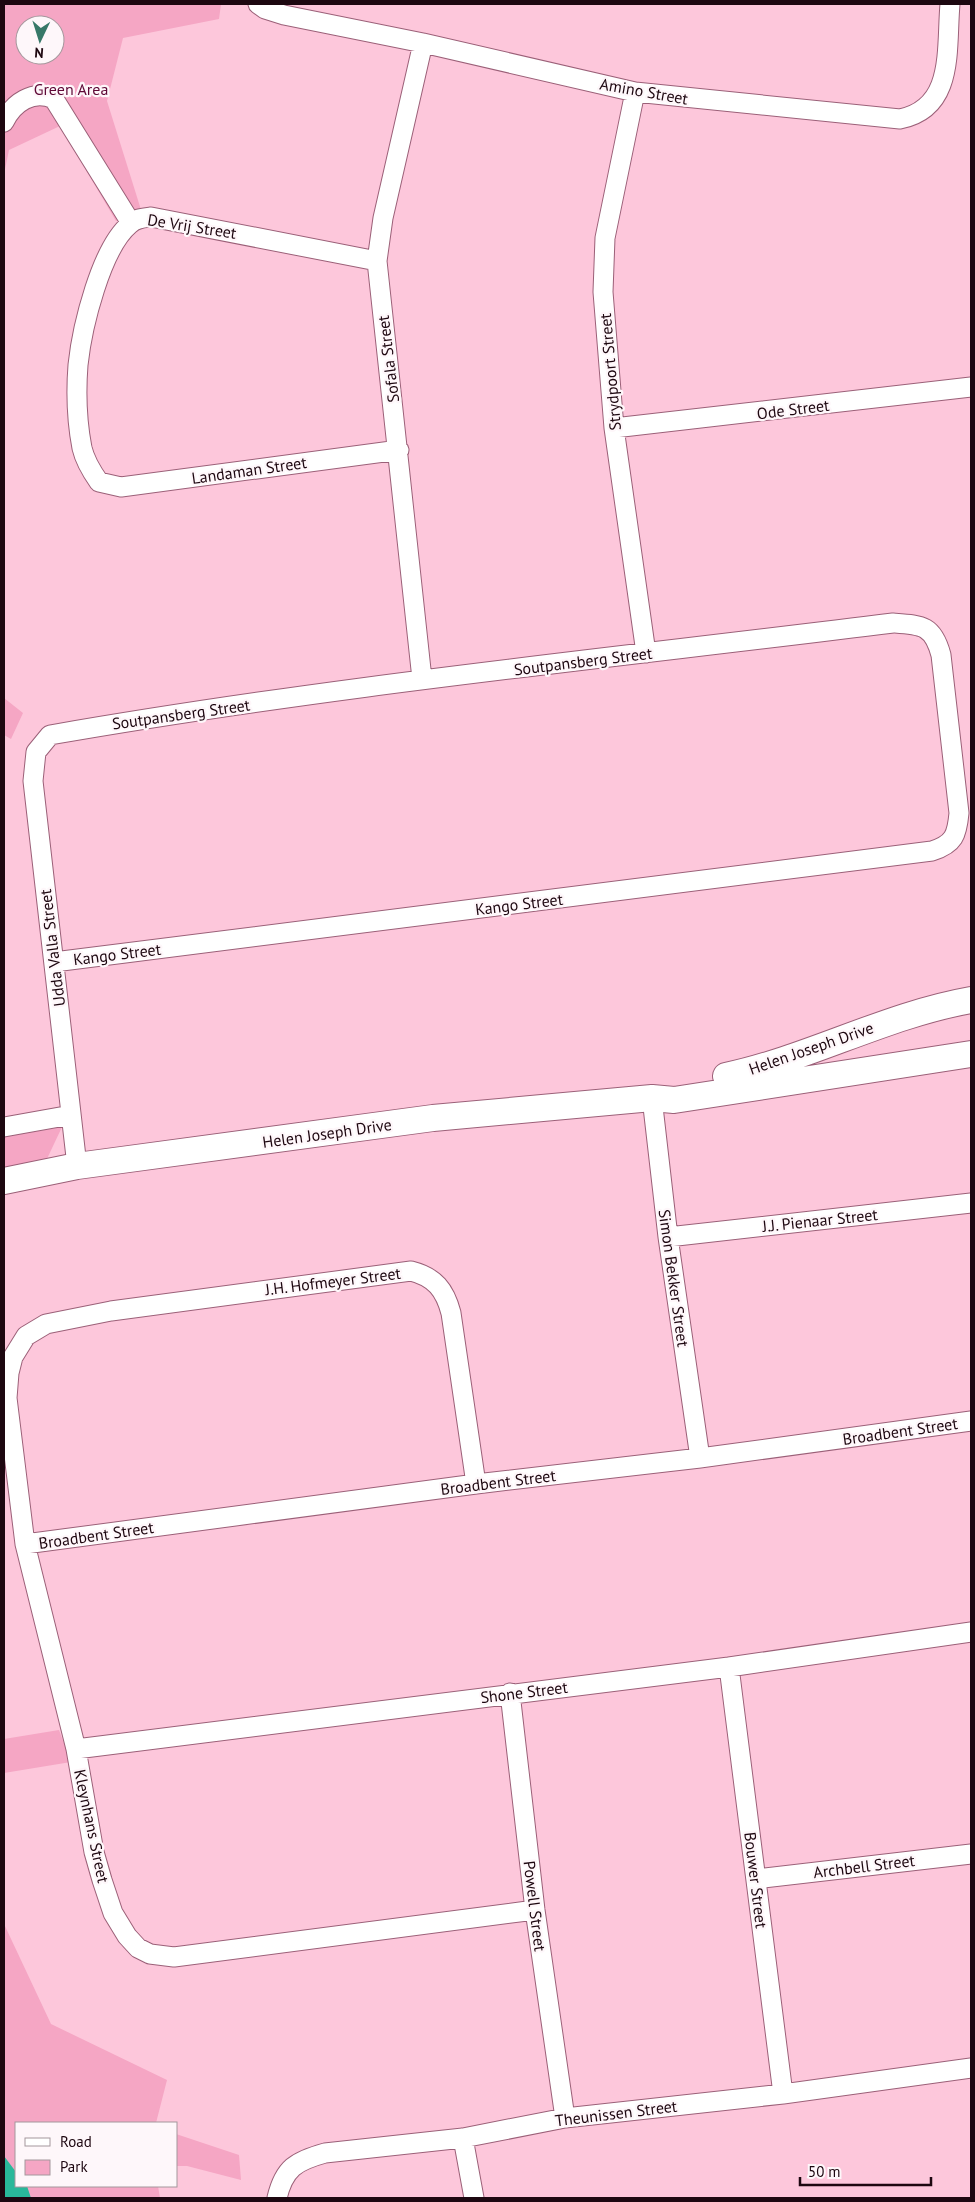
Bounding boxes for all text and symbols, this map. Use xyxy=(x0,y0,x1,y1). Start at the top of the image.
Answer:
north arrow xyxy=(15,15,65,65)
text: N xyxy=(34,44,44,62)
street label: Amino Street xyxy=(598,73,690,109)
park label: Green Area xyxy=(34,79,108,99)
street label: De Vrij Street xyxy=(146,209,238,243)
street label: Strydpoort Street xyxy=(595,312,625,432)
street label: Sofala Street xyxy=(373,314,403,404)
street label: Ode Street xyxy=(756,395,831,423)
street label: Landaman Street xyxy=(190,452,308,488)
street label: Soutpansberg Street xyxy=(513,643,654,679)
street label: Soutpansberg Street xyxy=(111,694,252,734)
street label: Udda Valla Street xyxy=(35,888,69,1008)
street label: Kango Street xyxy=(474,889,565,919)
street label: Kango Street xyxy=(72,939,163,969)
street label: Helen Joseph Drive xyxy=(746,1017,876,1079)
street label: Helen Joseph Drive xyxy=(261,1114,393,1152)
street label: J.J. Pienaar Street xyxy=(760,1204,879,1236)
street label: Simon Bekker Street xyxy=(654,1208,694,1349)
street label: J.H. Hofmeyer Street xyxy=(263,1263,402,1299)
street label: Broadbent Street xyxy=(841,1413,959,1449)
street label: Broadbent Street xyxy=(439,1465,557,1499)
street label: Broadbent Street xyxy=(37,1517,155,1553)
street label: Shone Street xyxy=(479,1677,569,1707)
street label: Kleynhans Street xyxy=(70,1767,114,1885)
street label: Bouwer Street xyxy=(740,1831,772,1930)
street label: Archbell Street xyxy=(812,1850,916,1882)
street label: Powell Street xyxy=(520,1860,551,1953)
street label: Theunissen Street xyxy=(554,2096,679,2130)
legend xyxy=(15,2122,178,2187)
text: Road xyxy=(60,2132,92,2151)
scale bar xyxy=(800,2154,931,2186)
text: Park xyxy=(60,2157,88,2176)
text: 50 m xyxy=(808,2162,841,2181)

